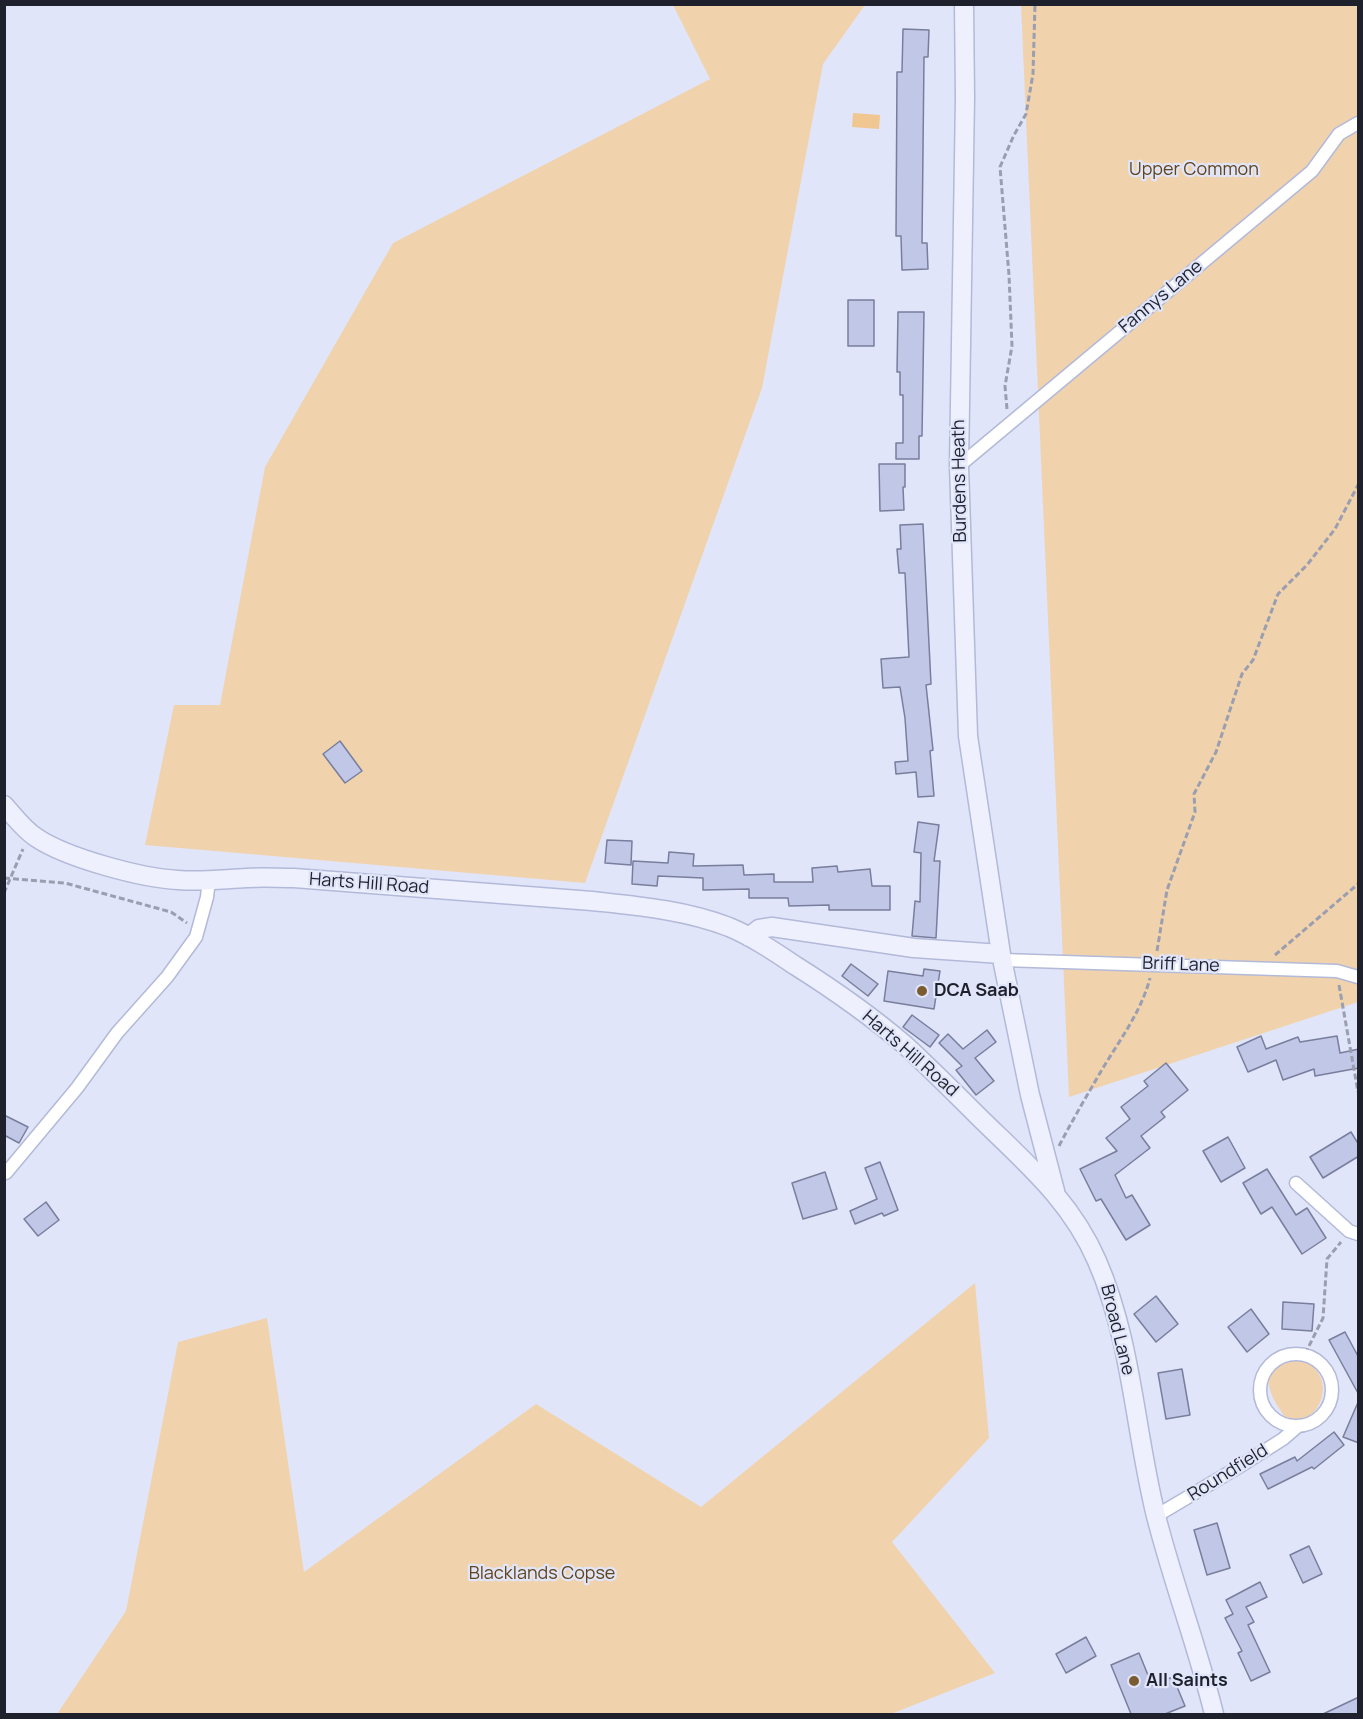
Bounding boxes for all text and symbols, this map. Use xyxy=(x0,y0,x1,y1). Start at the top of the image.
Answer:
park label: Upper Common xyxy=(1129,159,1259,181)
street label: Fannys Lane xyxy=(1115,256,1207,338)
street label: Burdens Heath xyxy=(948,419,972,543)
street label: Harts Hill Road xyxy=(308,869,430,899)
street label: Briff Lane xyxy=(1142,953,1220,977)
place label: DCA Saab xyxy=(934,980,1019,1002)
marker: DCA Saab xyxy=(915,984,929,998)
street label: Harts Hill Road xyxy=(858,1006,962,1102)
street label: Broad Lane xyxy=(1095,1282,1139,1378)
street label: Roundfield xyxy=(1184,1440,1272,1506)
park label: Blacklands Copse xyxy=(469,1563,615,1585)
place label: All Saints xyxy=(1146,1670,1228,1692)
marker: All Saints xyxy=(1127,1674,1141,1688)

